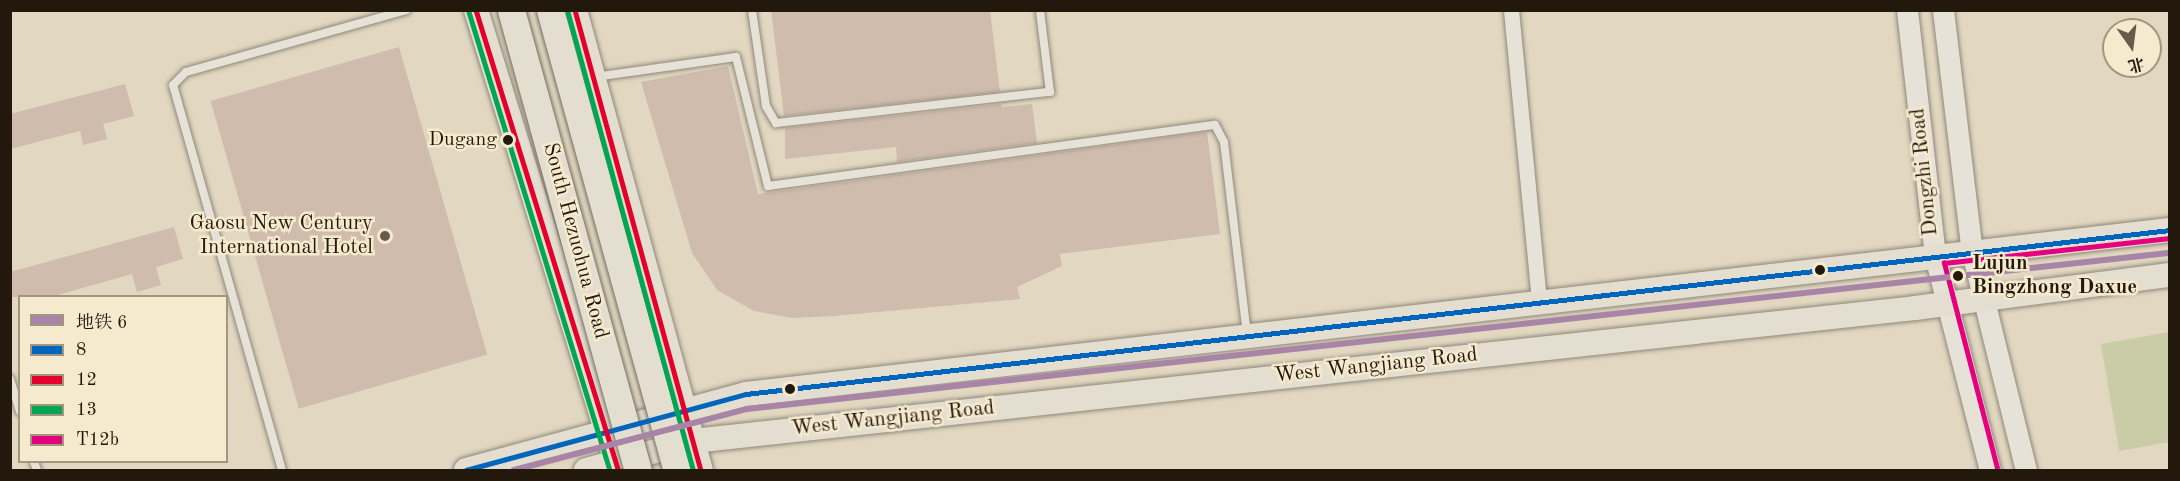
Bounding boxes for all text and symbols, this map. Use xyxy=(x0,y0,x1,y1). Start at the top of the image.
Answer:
north arrow xyxy=(2102,18,2162,78)
text: 北 xyxy=(2126,54,2146,73)
street label: Dongzhi Road xyxy=(1906,107,1944,237)
place label: Dugang xyxy=(428,128,497,152)
marker: Dugang xyxy=(502,134,514,146)
street label: South Hezuohua Road xyxy=(537,140,613,342)
place label: Gaosu New Century International Hotel xyxy=(190,211,373,261)
marker: Gaosu New Century International Hotel xyxy=(378,229,392,243)
place label: Lujun Bingzhong Daxue xyxy=(1972,251,2137,301)
unlabelled marker xyxy=(1814,264,1826,276)
marker: Lujun Bingzhong Daxue xyxy=(1949,267,1967,285)
legend xyxy=(18,295,228,463)
text: 地铁 6 xyxy=(76,314,127,332)
text: 8 xyxy=(76,341,86,359)
street label: West Wangjiang Road xyxy=(1273,343,1479,389)
text: 12 xyxy=(76,371,97,389)
unlabelled marker xyxy=(784,383,796,395)
street label: West Wangjiang Road xyxy=(790,396,996,442)
text: 13 xyxy=(76,401,97,419)
text: T12b xyxy=(76,431,119,449)

